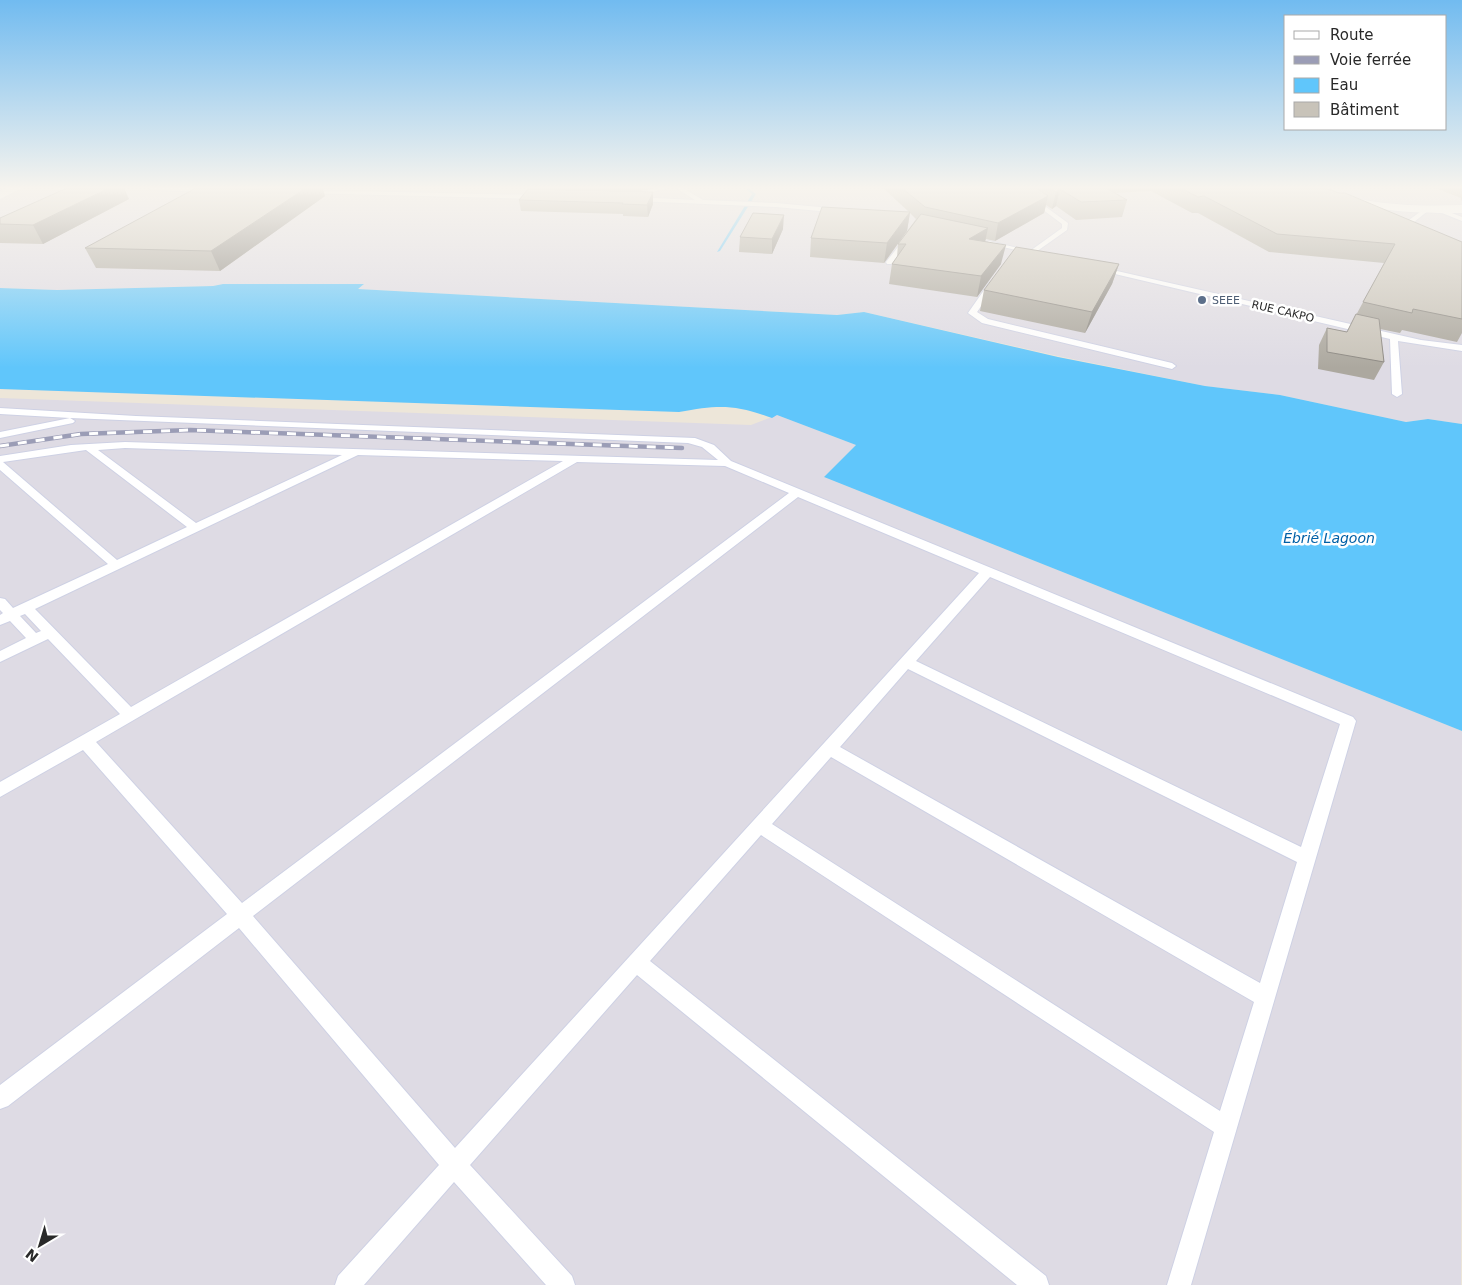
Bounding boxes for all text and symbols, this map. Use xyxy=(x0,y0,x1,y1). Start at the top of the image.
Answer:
legend xyxy=(1284,15,1447,130)
text: Route xyxy=(1330,26,1374,44)
text: Voie ferrée xyxy=(1330,51,1411,69)
text: Eau xyxy=(1330,76,1358,94)
text: Bâtiment xyxy=(1330,101,1399,119)
marker: SEEE xyxy=(1196,294,1208,306)
place label: SEEE xyxy=(1212,294,1240,307)
street label: RUE CAKPO xyxy=(1250,298,1316,325)
water label: Ébrié Lagoon xyxy=(1283,530,1375,546)
north arrow xyxy=(15,1220,65,1270)
text: N xyxy=(22,1245,42,1265)

